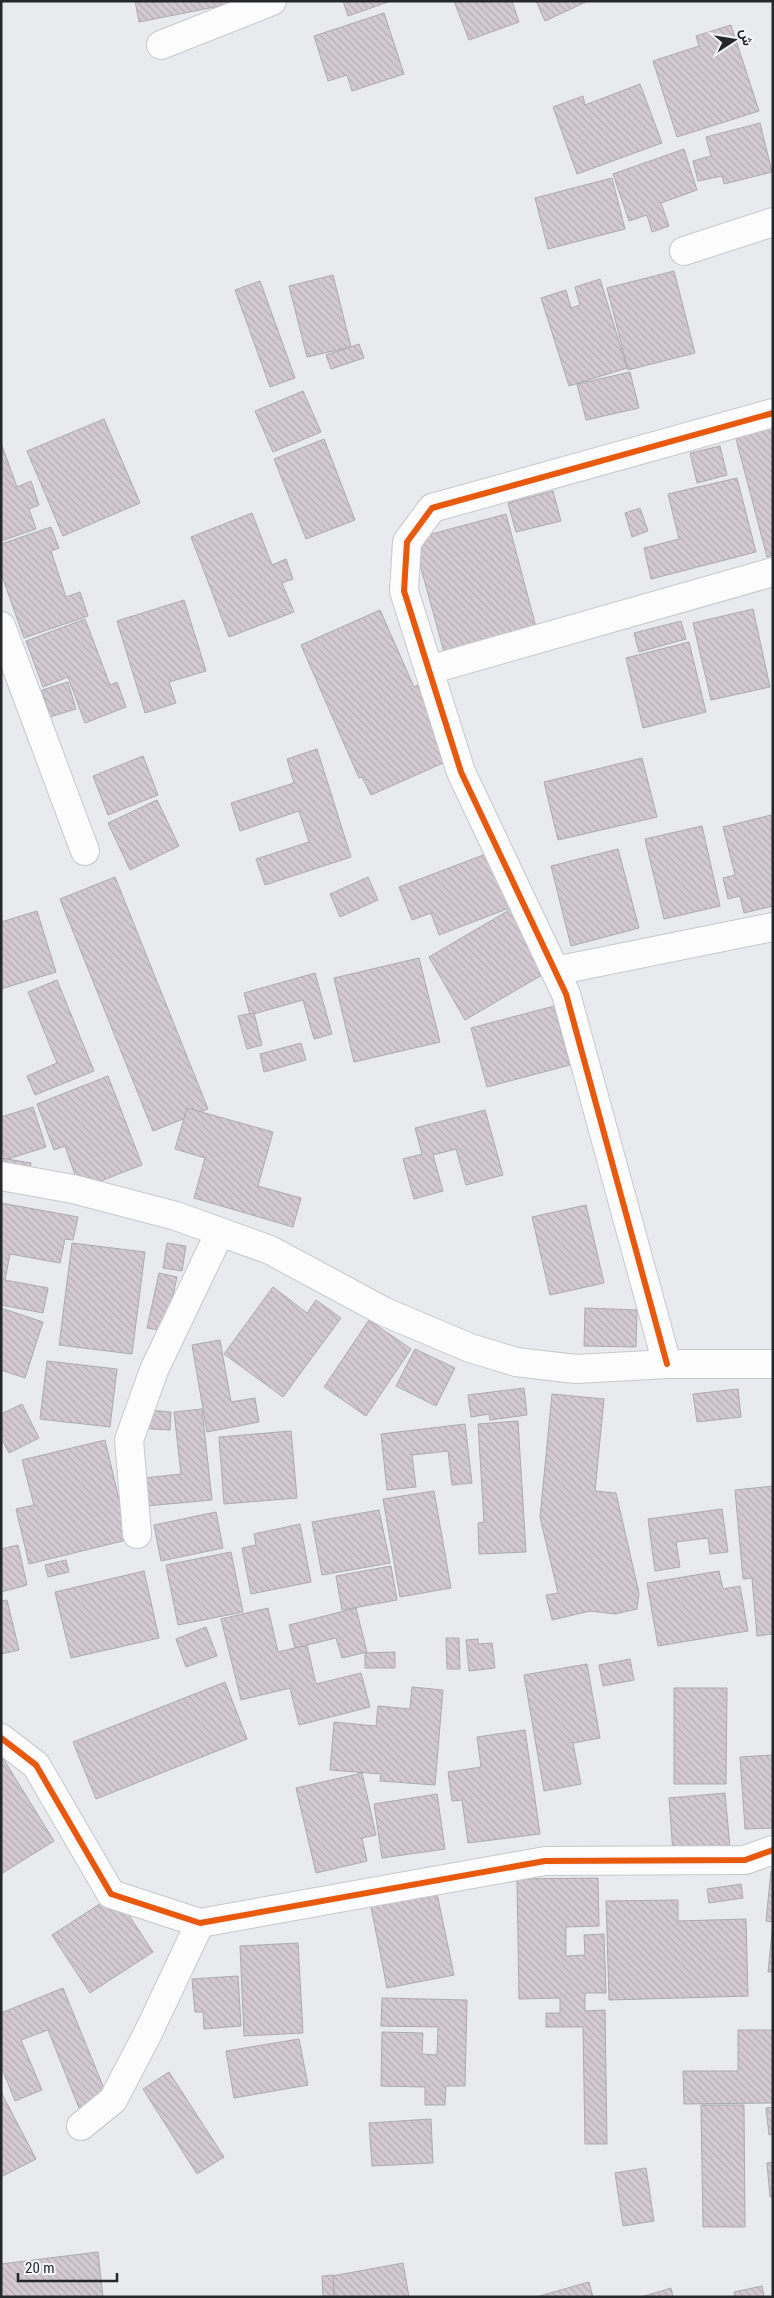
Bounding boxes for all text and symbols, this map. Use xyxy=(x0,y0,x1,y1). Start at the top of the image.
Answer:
north arrow xyxy=(709,15,759,65)
text: ش xyxy=(736,27,756,48)
scale bar xyxy=(18,2250,116,2282)
text: 20 m xyxy=(25,2259,55,2277)

